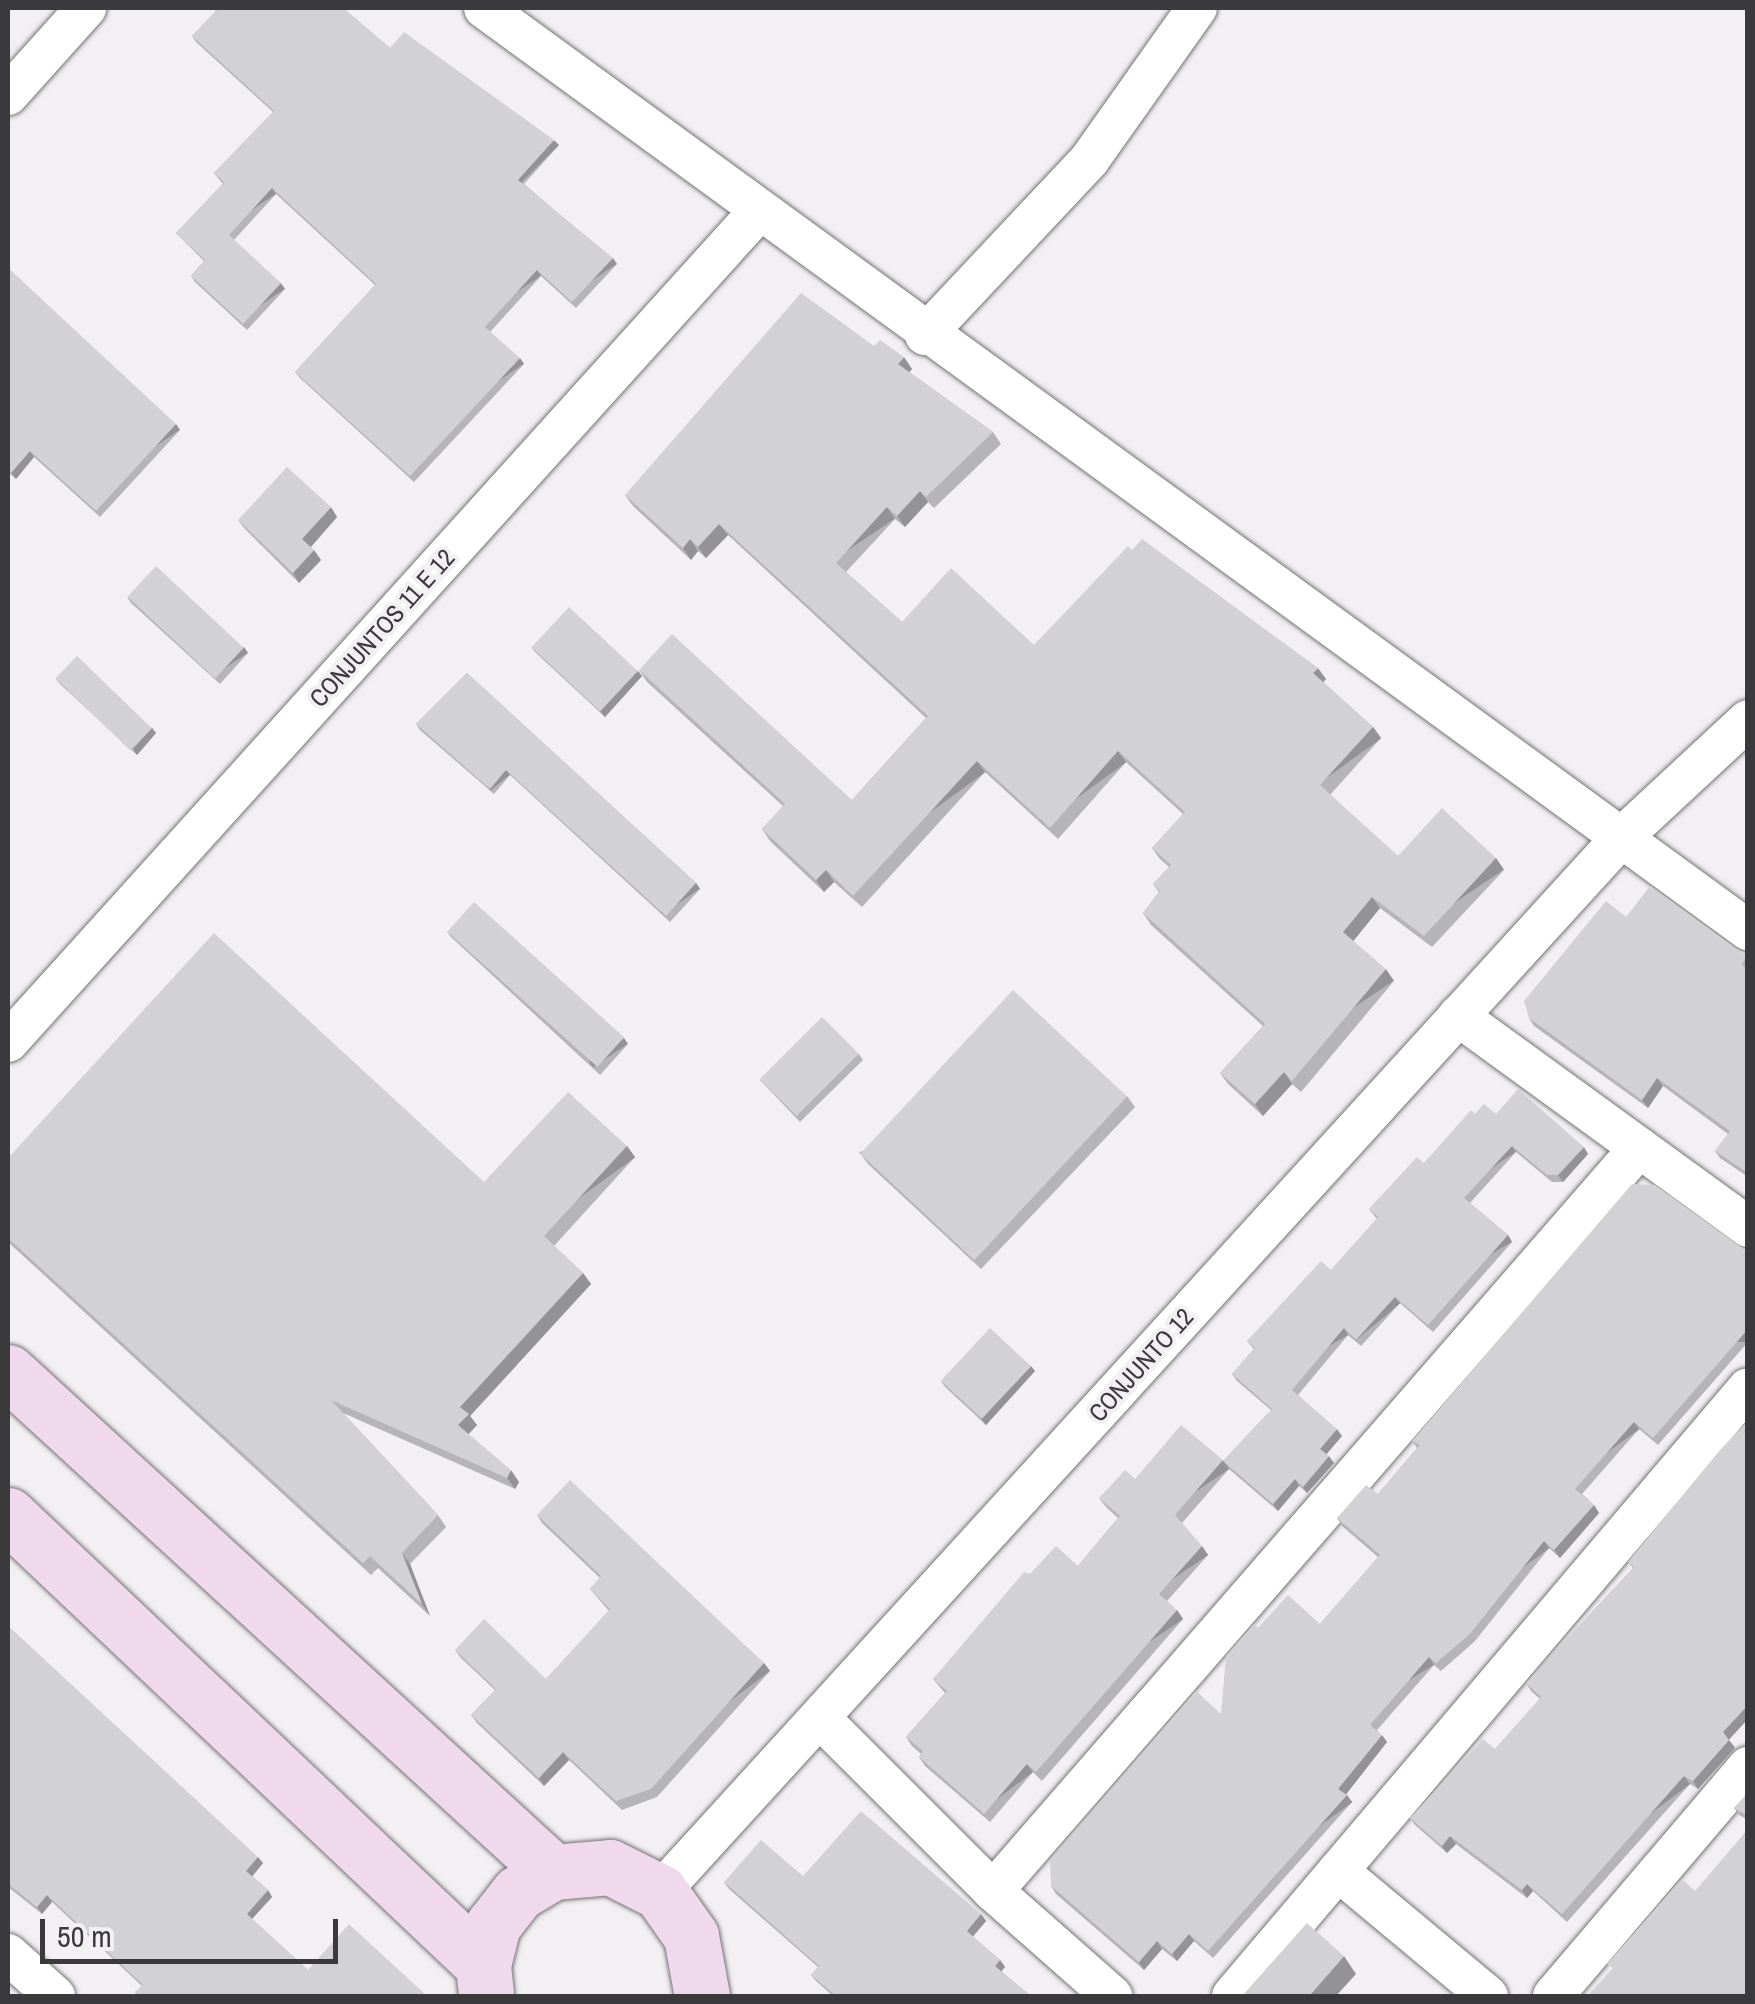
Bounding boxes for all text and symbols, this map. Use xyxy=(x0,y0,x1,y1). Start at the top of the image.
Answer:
street label: CONJUNTOS 11 E 12 xyxy=(303,543,461,713)
street label: CONJUNTO 12 xyxy=(1082,1302,1200,1428)
scale bar xyxy=(45,1899,342,1961)
text: 50 m xyxy=(57,1916,112,1956)

